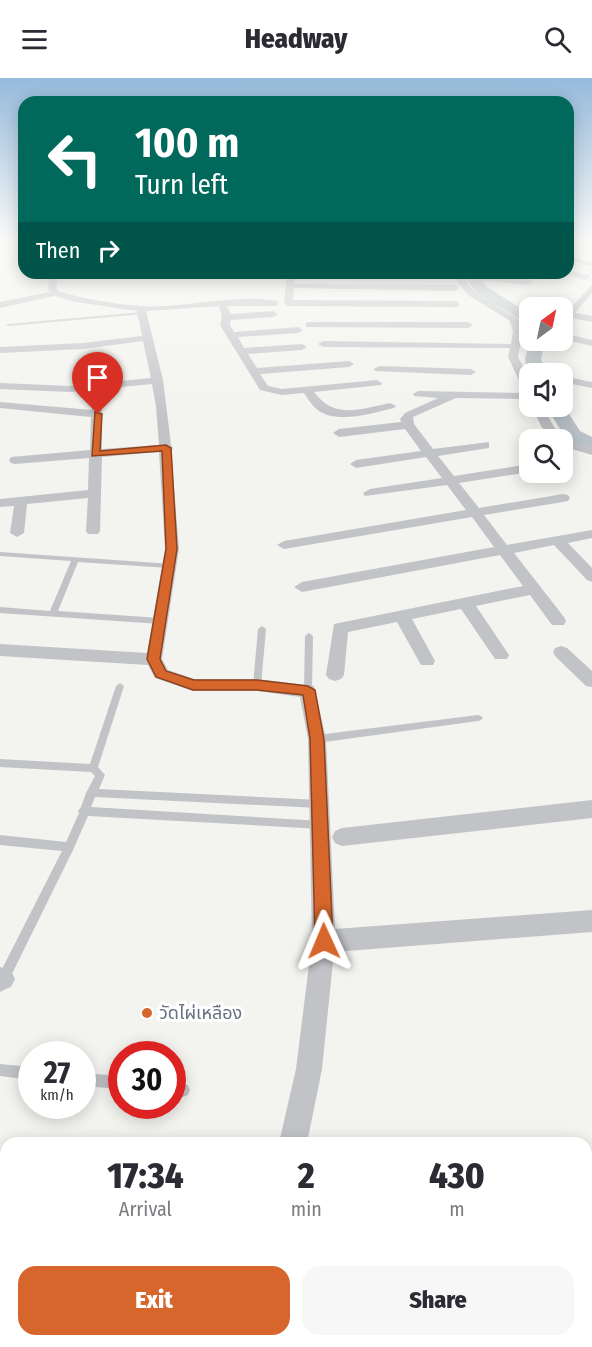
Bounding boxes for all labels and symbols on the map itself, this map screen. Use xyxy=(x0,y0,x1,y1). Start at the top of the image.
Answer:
north arrow xyxy=(519,297,573,351)
pin xyxy=(72,352,123,414)
position arrow xyxy=(292,909,356,973)
place label: วัดไผ่เหลือง xyxy=(159,1002,242,1024)
marker: วัดไผ่เหลือง xyxy=(140,1006,154,1020)
speed limit sign: 30 xyxy=(108,1041,186,1119)

